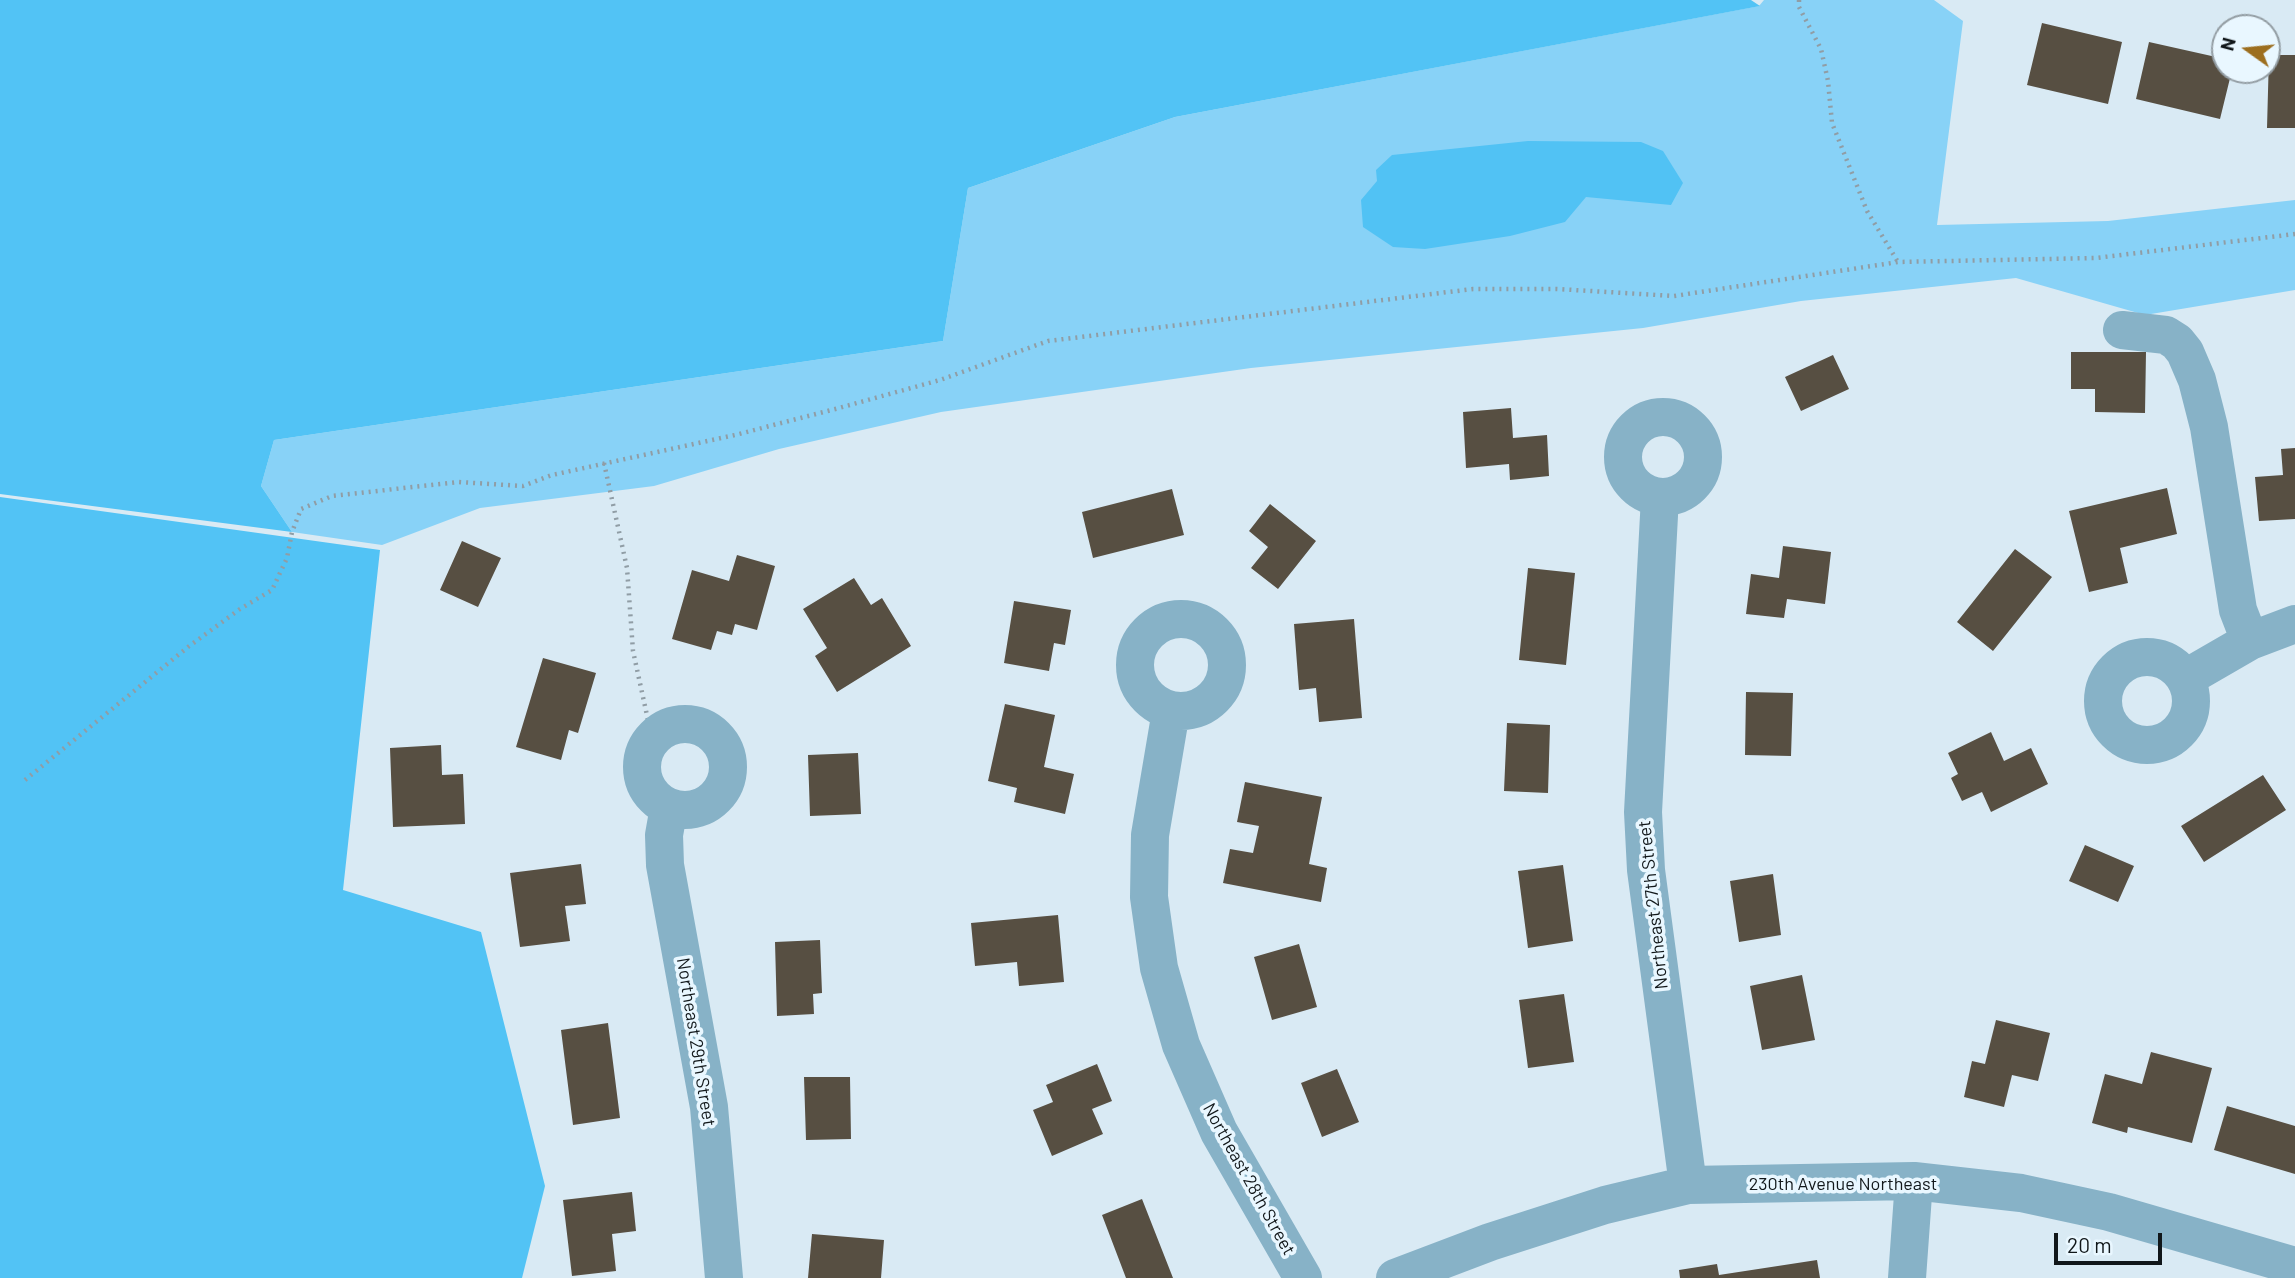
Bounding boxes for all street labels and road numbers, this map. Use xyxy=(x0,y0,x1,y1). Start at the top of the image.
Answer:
street label: Northeast 27th Street xyxy=(1633,820,1673,990)
street label: Northeast 29th Street xyxy=(672,956,720,1128)
street label: Northeast 28th Street xyxy=(1198,1099,1300,1259)
street label: 230th Avenue Northeast xyxy=(1749,1173,1937,1195)

